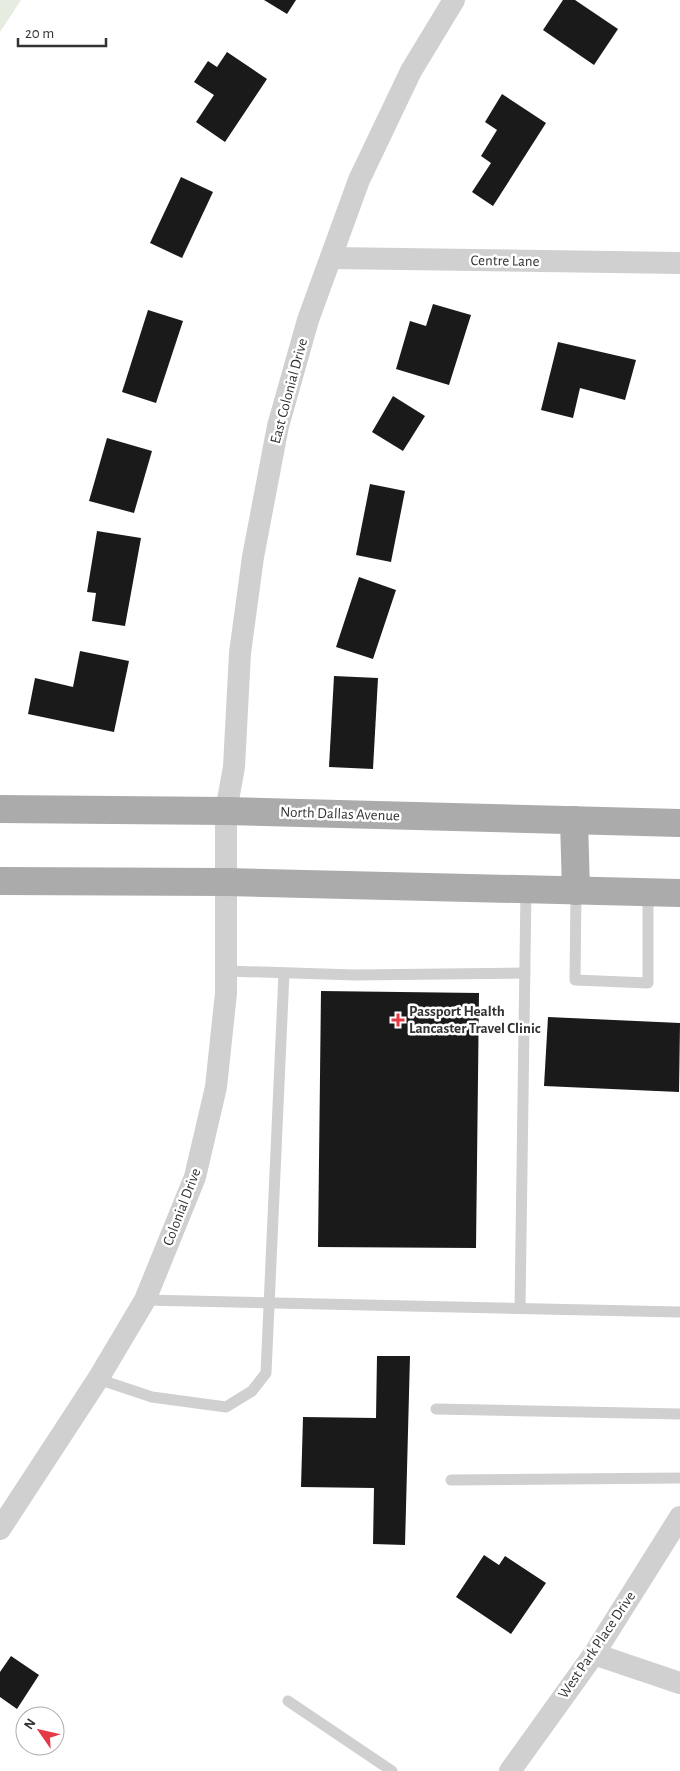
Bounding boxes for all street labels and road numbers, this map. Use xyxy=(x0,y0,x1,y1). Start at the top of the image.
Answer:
street label: Centre Lane xyxy=(470,253,540,269)
street label: East Colonial Drive xyxy=(268,337,310,445)
street label: North Dallas Avenue xyxy=(280,804,400,824)
street label: Colonial Drive xyxy=(160,1166,204,1248)
street label: West Park Place Drive xyxy=(556,1589,638,1701)

